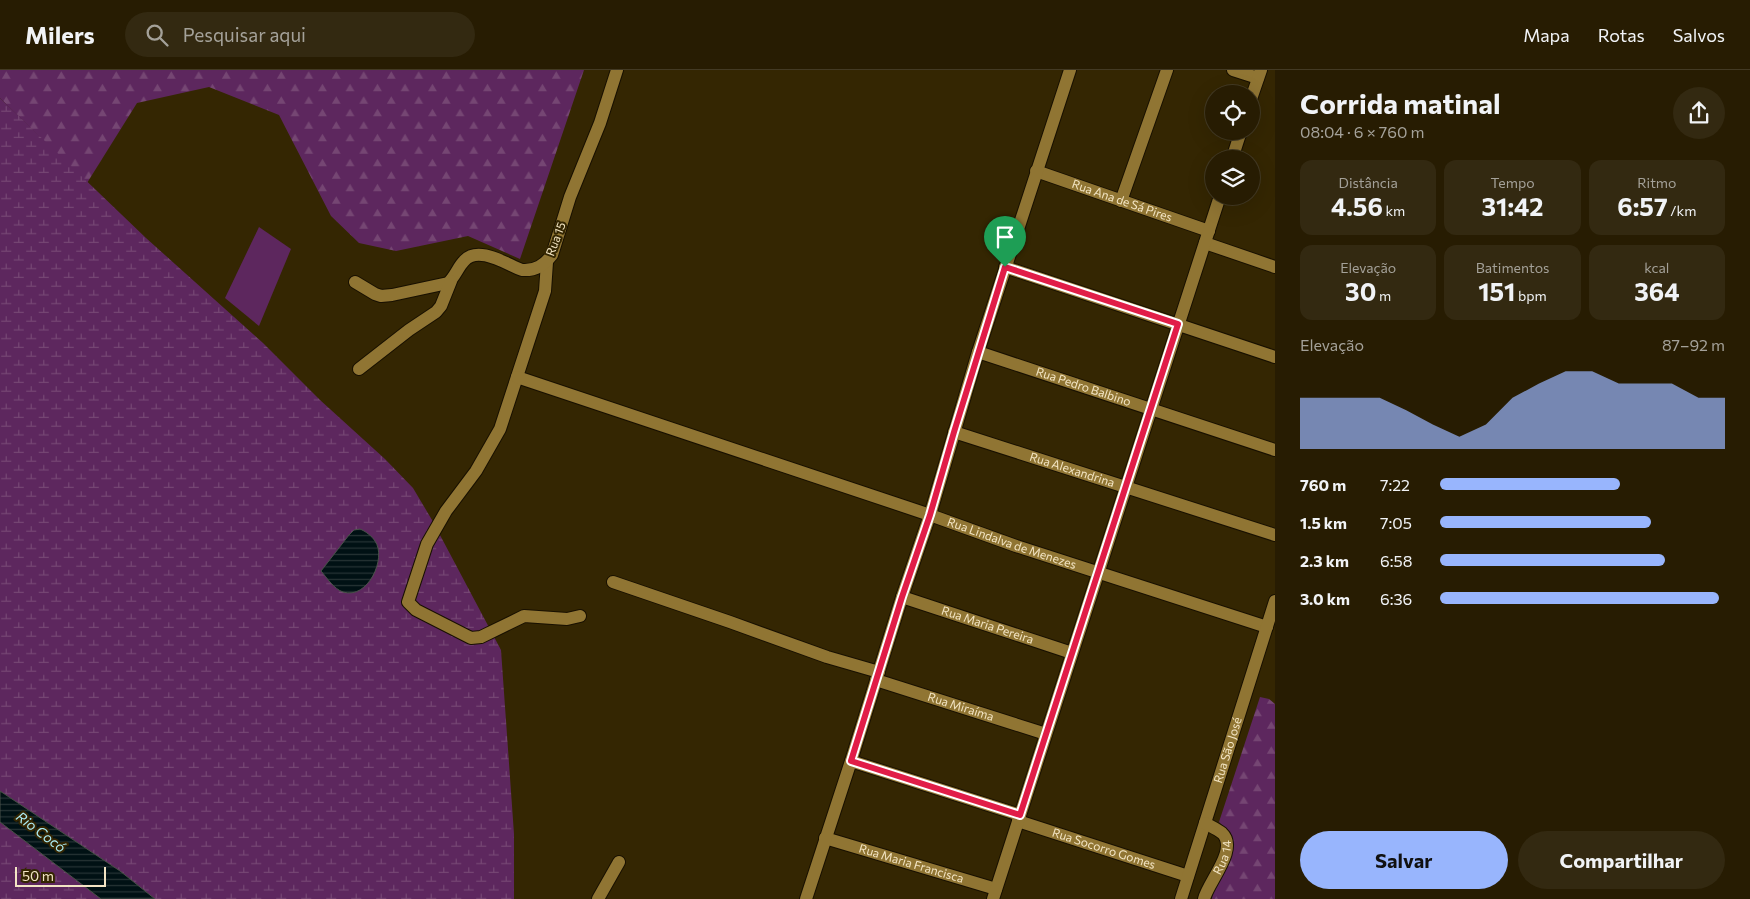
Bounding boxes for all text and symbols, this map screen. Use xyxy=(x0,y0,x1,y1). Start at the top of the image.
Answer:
search box xyxy=(125,12,475,57)
text: Milers xyxy=(25,20,95,49)
icon: search xyxy=(143,21,171,49)
text: Pesquisar aqui xyxy=(183,23,306,46)
text: Mapa xyxy=(1523,24,1570,46)
text: Rotas xyxy=(1598,24,1645,46)
text: Salvos xyxy=(1673,24,1725,46)
map controls xyxy=(1205,85,1260,205)
button: locate xyxy=(1205,85,1260,140)
text: Corrida matinal xyxy=(1300,86,1501,120)
button: share xyxy=(1673,87,1725,139)
text: 08:04 · 6 × 760 m xyxy=(1300,122,1424,141)
button: layers xyxy=(1205,150,1260,205)
text: Distância xyxy=(1339,174,1398,191)
text: Tempo xyxy=(1490,174,1535,191)
text: Ritmo xyxy=(1637,174,1676,191)
street label: Rua Ana de Sá Pires xyxy=(1070,176,1174,224)
text: 4.56 xyxy=(1331,191,1383,221)
text: 31:42 xyxy=(1482,191,1543,221)
text: 6:57 xyxy=(1617,191,1668,221)
text: km xyxy=(1383,202,1405,219)
text: /km xyxy=(1668,202,1696,219)
pin xyxy=(984,216,1026,267)
street label: Rua 15 xyxy=(542,220,568,258)
icon: arrive xyxy=(991,223,1019,251)
text: Elevação xyxy=(1340,259,1396,276)
text: Batimentos xyxy=(1476,259,1549,276)
text: kcal xyxy=(1644,259,1669,276)
text: 30 xyxy=(1345,276,1376,306)
text: 151 xyxy=(1478,276,1515,306)
text: 364 xyxy=(1634,276,1679,306)
text: m xyxy=(1376,287,1391,304)
text: bpm xyxy=(1515,287,1547,304)
text: Elevação xyxy=(1300,335,1364,354)
text: 87–92 m xyxy=(1662,335,1725,354)
street label: Rua Pedro Balbino xyxy=(1034,364,1133,408)
street label: Rua Alexandrina xyxy=(1028,449,1117,489)
text: 760 m xyxy=(1300,475,1346,494)
text: 7:22 xyxy=(1380,475,1410,494)
text: 1.5 km xyxy=(1300,513,1347,532)
text: 7:05 xyxy=(1380,513,1412,532)
street label: Rua Lindalva de Menezes xyxy=(946,514,1078,571)
text: 2.3 km xyxy=(1300,551,1349,570)
text: 6:58 xyxy=(1380,551,1412,570)
text: 3.0 km xyxy=(1300,589,1350,608)
text: 6:36 xyxy=(1380,589,1412,608)
street label: Rua Maria Pereira xyxy=(940,603,1036,646)
street label: Rua Miraíma xyxy=(926,689,996,723)
street label: Rua São José xyxy=(1210,715,1244,785)
water label: Rio Cocó xyxy=(13,808,69,856)
street label: Rua Socorro Gomes xyxy=(1051,825,1157,871)
button: Salvar xyxy=(1300,831,1508,889)
button: Compartilhar xyxy=(1518,831,1725,889)
street label: Rua 14 xyxy=(1209,840,1233,877)
street label: Rua Maria Francisca xyxy=(857,841,966,885)
scale bar xyxy=(15,864,106,887)
text: 50 m xyxy=(22,867,54,884)

